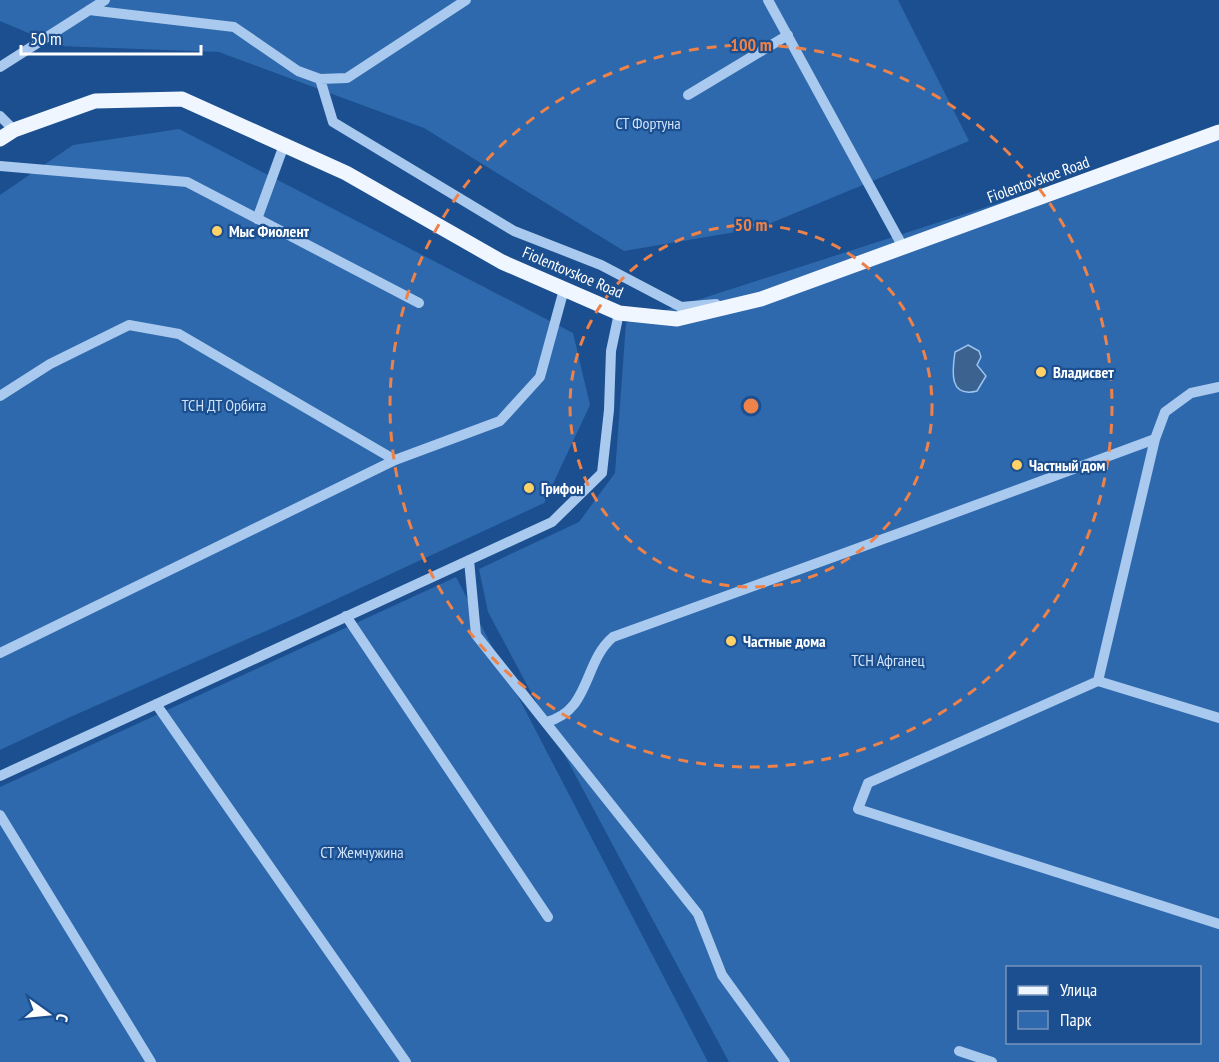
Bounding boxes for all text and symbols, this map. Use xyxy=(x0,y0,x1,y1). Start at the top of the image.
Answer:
scale bar xyxy=(21,18,201,56)
text: 50 m xyxy=(30,27,62,50)
text: 100 m xyxy=(730,33,772,56)
park label: СТ Фортуна xyxy=(615,113,681,133)
street label: Fiolentovskoe Road xyxy=(984,151,1092,207)
text: 50 m xyxy=(735,213,767,236)
place label: Мыс Фиолент xyxy=(229,221,309,241)
marker: Мыс Фиолент xyxy=(210,224,224,238)
street label: Fiolentovskoe Road xyxy=(520,242,626,302)
place label: Владисвет xyxy=(1053,362,1114,382)
marker: Владисвет xyxy=(1034,365,1048,379)
park label: ТСН ДТ Орбита xyxy=(182,395,266,415)
centre of rings xyxy=(741,396,761,416)
place label: Частный дом xyxy=(1029,455,1106,475)
marker: Частный дом xyxy=(1010,458,1024,472)
place label: Грифон xyxy=(541,478,583,498)
marker: Грифон xyxy=(522,481,536,495)
place label: Частные дома xyxy=(743,631,826,651)
marker: Частные дома xyxy=(724,634,738,648)
park label: ТСН Афганец xyxy=(851,650,925,670)
park label: СТ Жемчужина xyxy=(320,842,404,862)
legend xyxy=(1006,966,1201,1044)
text: Улица xyxy=(1060,978,1097,1001)
north arrow xyxy=(18,984,78,1044)
text: Парк xyxy=(1060,1008,1091,1031)
text: С xyxy=(52,1012,73,1025)

